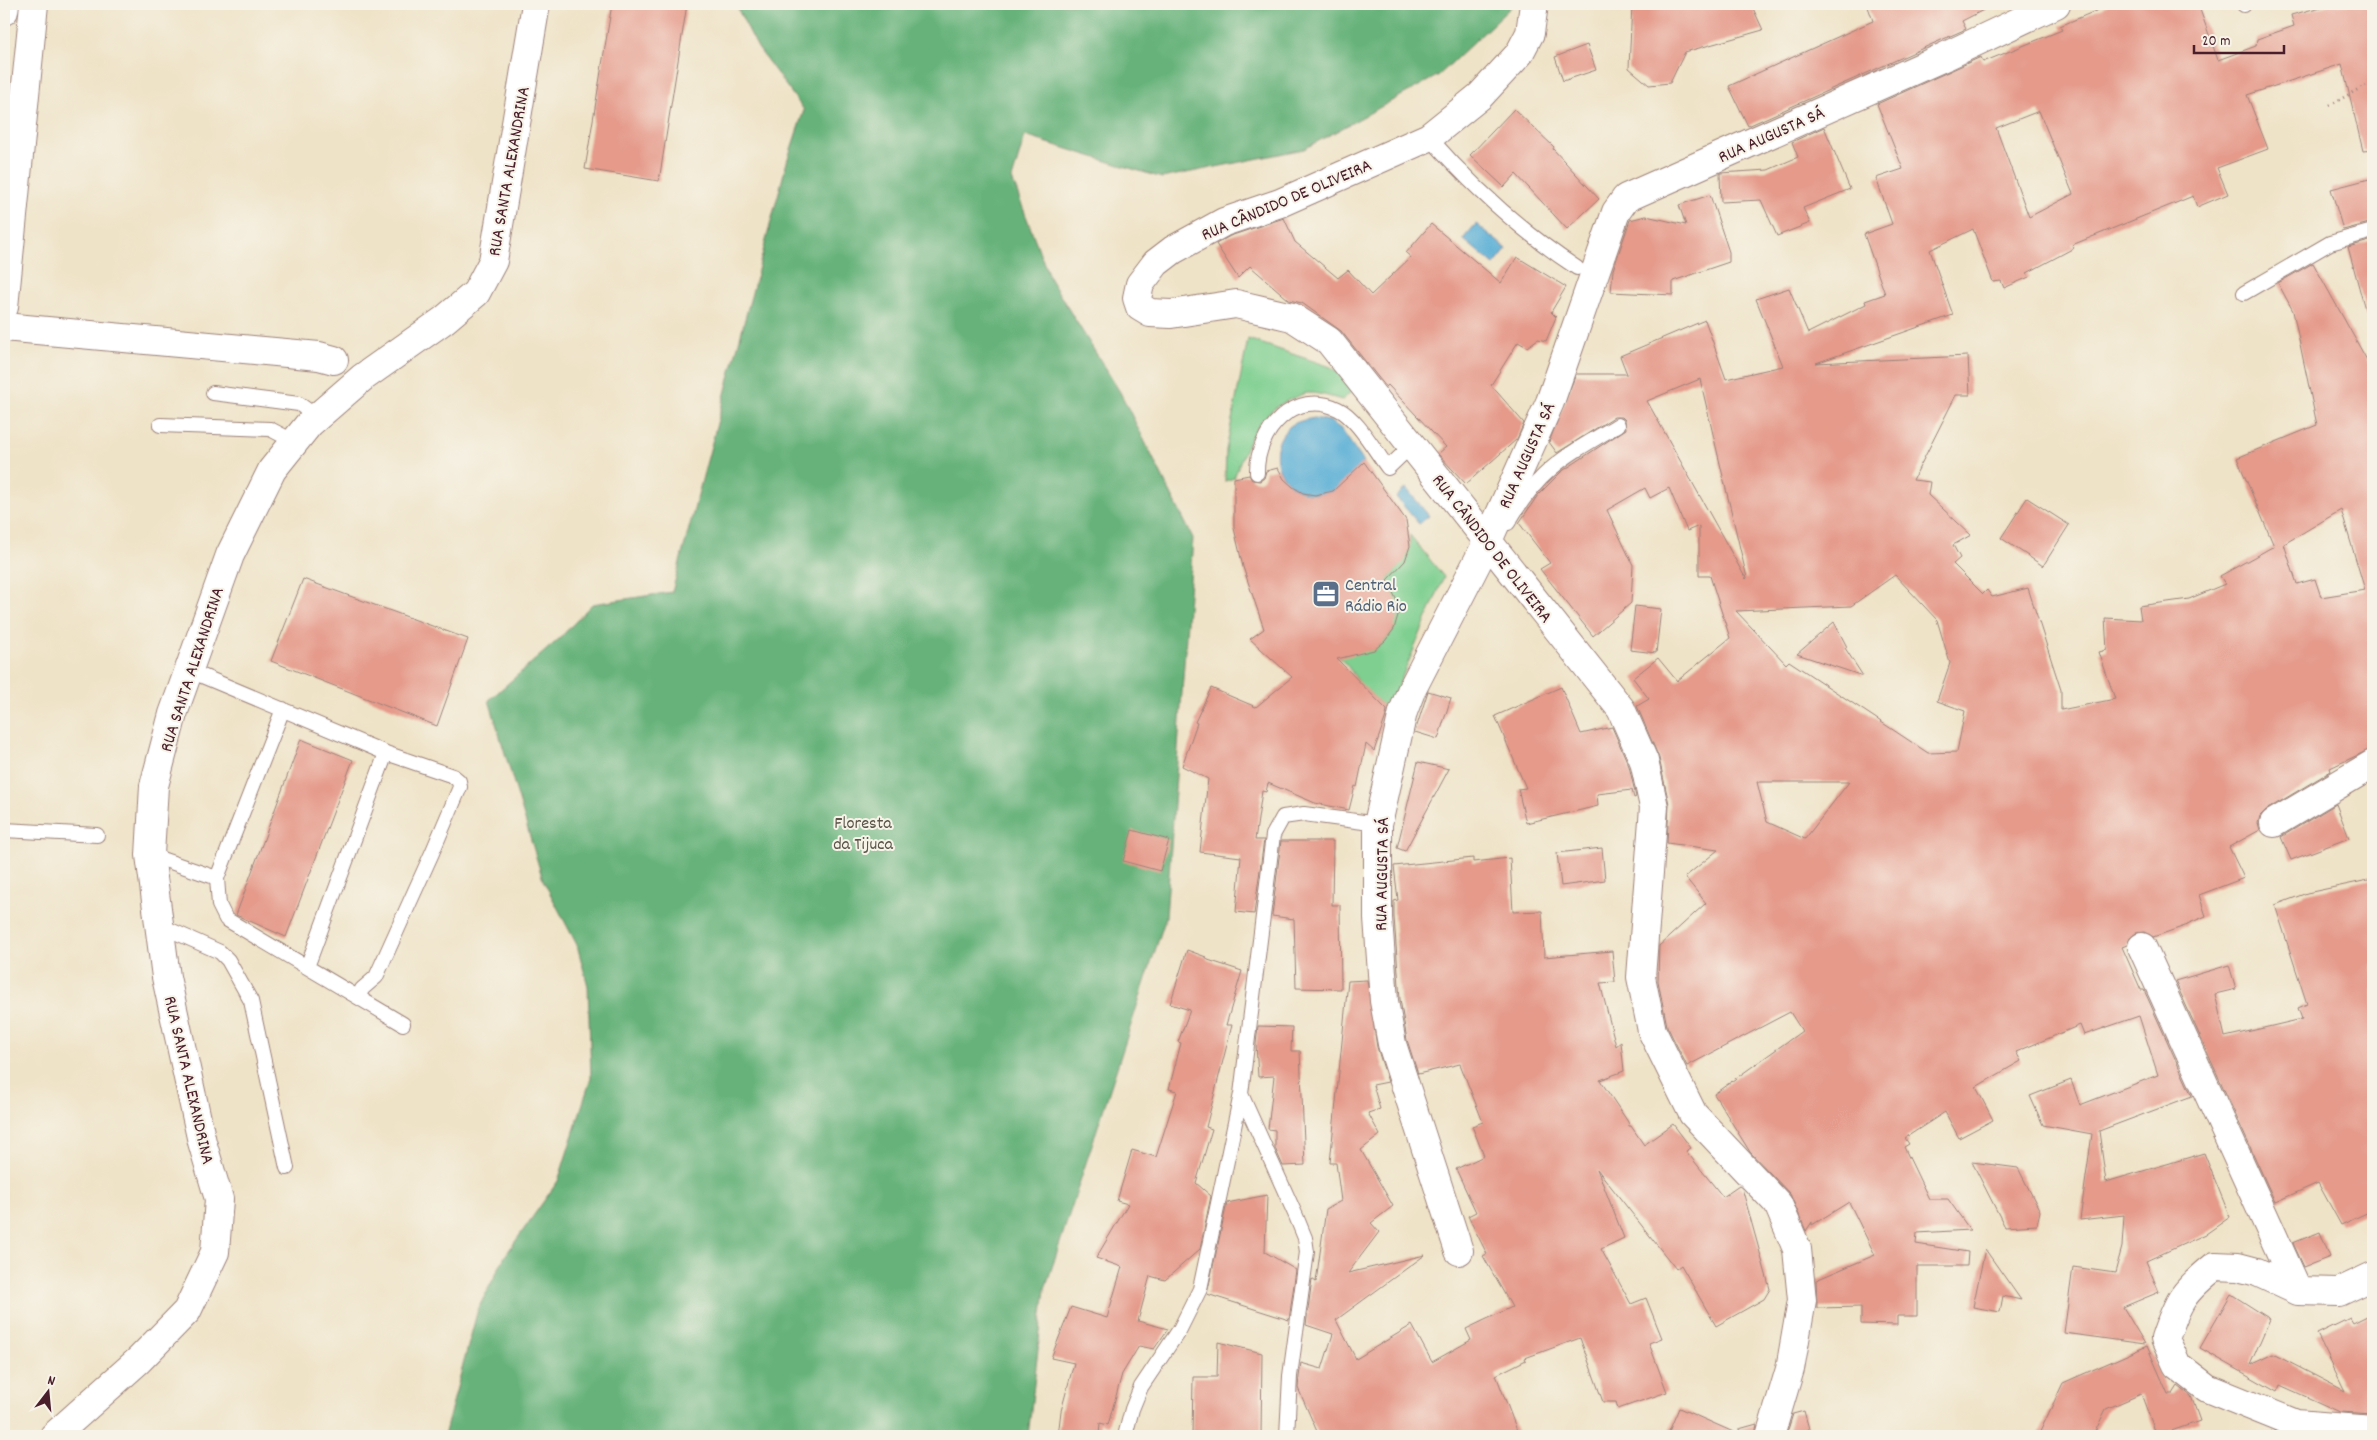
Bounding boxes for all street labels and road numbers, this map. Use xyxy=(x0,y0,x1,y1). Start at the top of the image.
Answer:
street label: RUA SANTA ALEXANDRINA xyxy=(483,84,538,258)
street label: RUA AUGUSTA SÁ xyxy=(1715,102,1829,171)
street label: RUA CÂNDIDO DE OLIVEIRA xyxy=(1198,154,1376,249)
street label: RUA AUGUSTA SÁ xyxy=(1494,399,1563,513)
street label: RUA CÂNDIDO DE OLIVEIRA xyxy=(1425,470,1557,629)
street label: RUA SANTA ALEXANDRINA xyxy=(155,584,232,755)
street label: RUA AUGUSTA SÁ xyxy=(1370,817,1397,931)
street label: RUA SANTA ALEXANDRINA xyxy=(156,994,219,1167)

